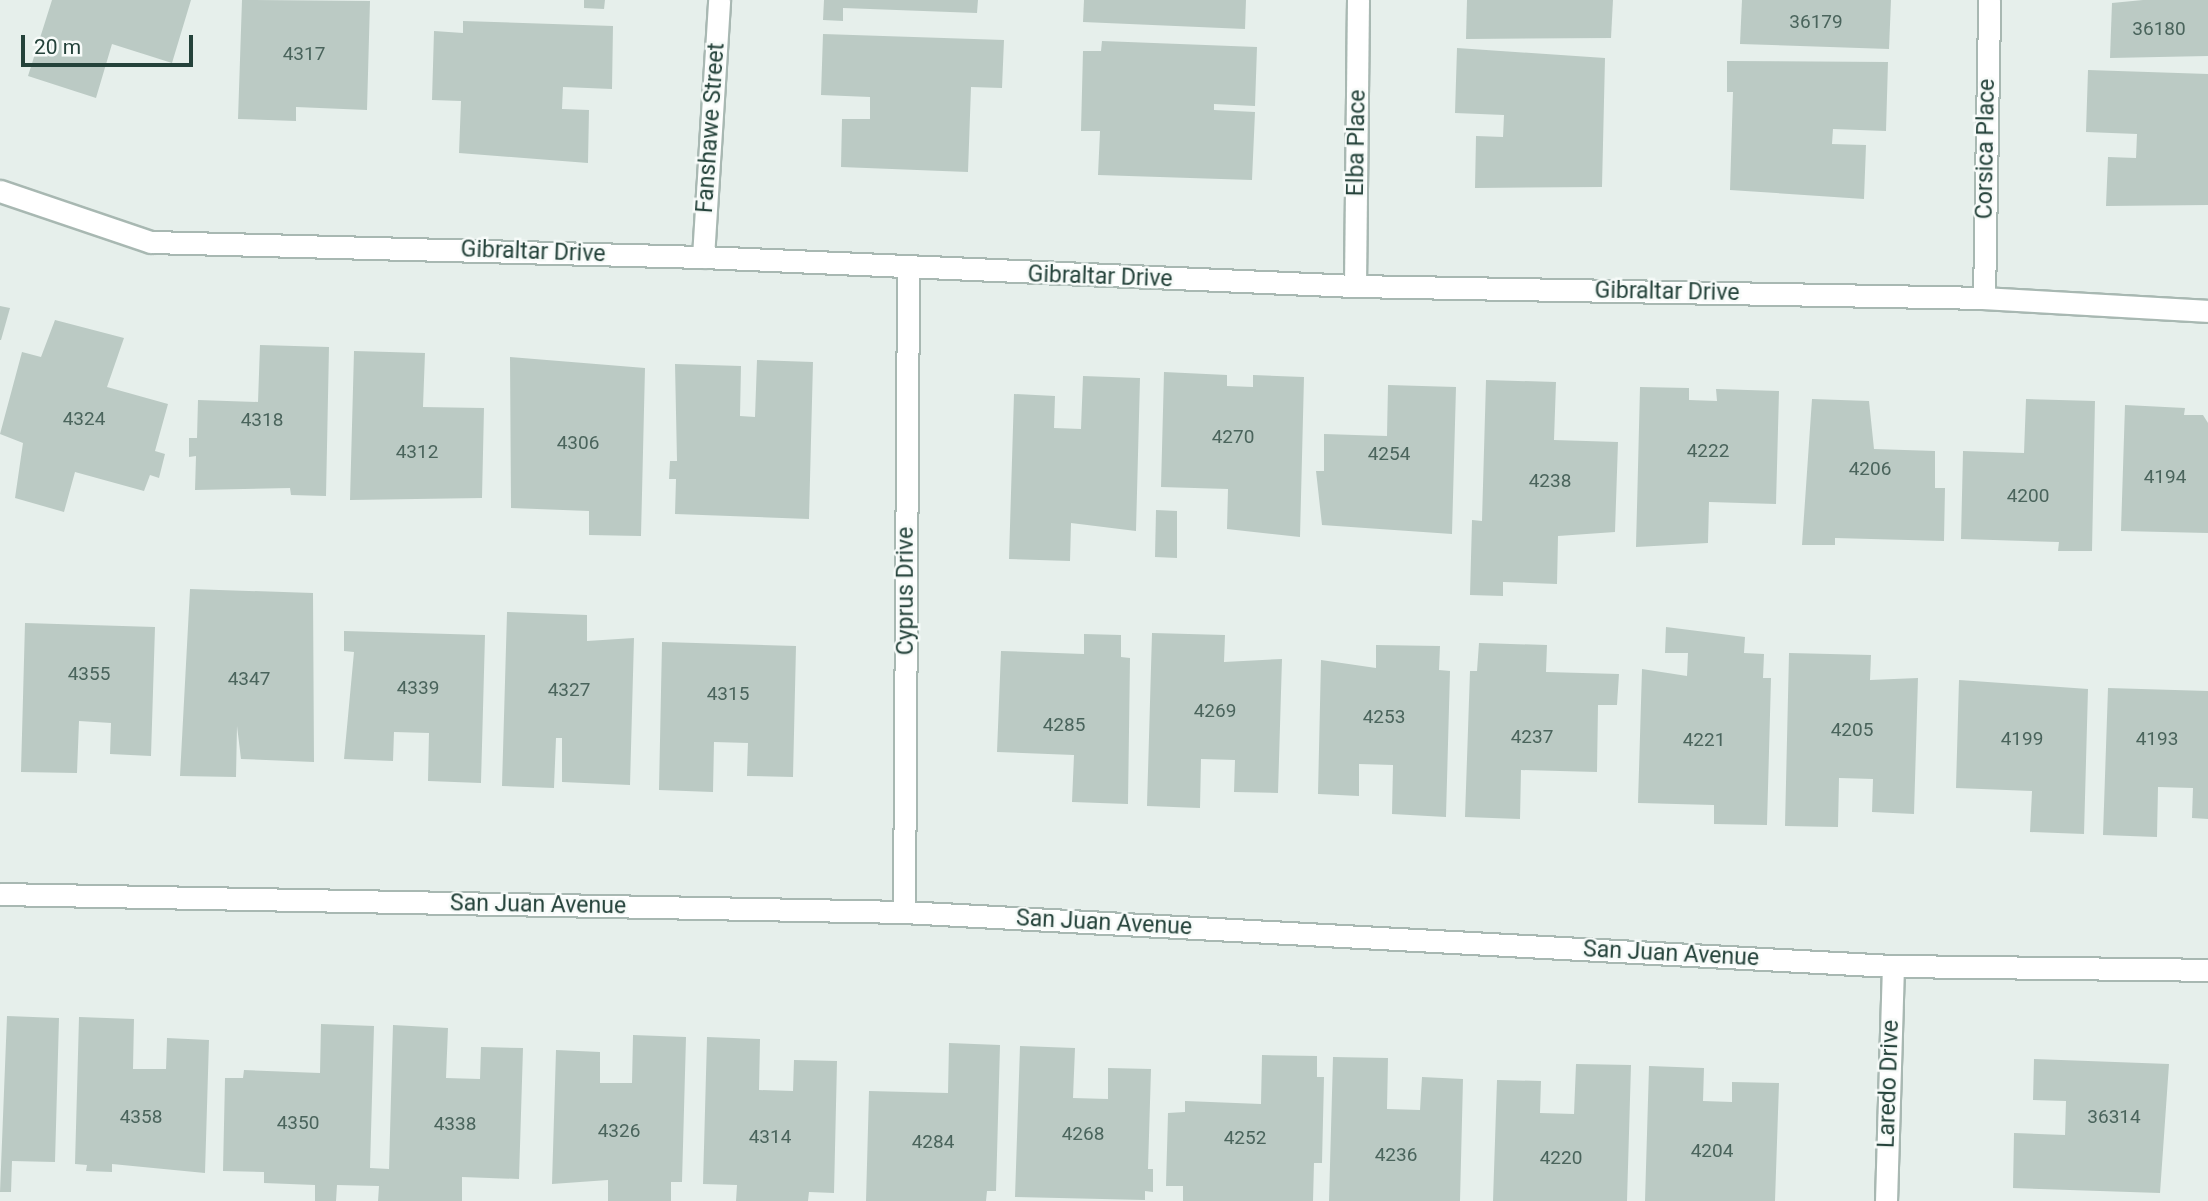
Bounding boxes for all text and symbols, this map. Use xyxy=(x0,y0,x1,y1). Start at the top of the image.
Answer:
house number: 36179 xyxy=(1789,11,1843,33)
house number: 36180 xyxy=(2132,18,2186,40)
scale bar xyxy=(24,21,196,65)
text: 20 m xyxy=(34,35,81,59)
street label: Fanshawe Street xyxy=(691,42,731,214)
house number: 4317 xyxy=(283,43,325,65)
street label: Corsica Place xyxy=(1971,79,2001,219)
street label: Elba Place xyxy=(1342,89,1372,197)
street label: Gibraltar Drive xyxy=(460,236,606,268)
street label: Gibraltar Drive xyxy=(1027,261,1173,293)
street label: Gibraltar Drive xyxy=(1594,277,1740,307)
house number: 4324 xyxy=(63,408,105,430)
house number: 4318 xyxy=(241,409,283,431)
house number: 4270 xyxy=(1212,426,1254,448)
house number: 4306 xyxy=(557,432,599,454)
house number: 4222 xyxy=(1687,440,1729,462)
house number: 4312 xyxy=(396,441,438,463)
house number: 4254 xyxy=(1368,443,1410,465)
house number: 4206 xyxy=(1849,458,1891,480)
house number: 4194 xyxy=(2144,466,2186,488)
house number: 4238 xyxy=(1529,470,1571,492)
house number: 4200 xyxy=(2007,485,2049,507)
street label: Cyprus Drive xyxy=(892,527,920,655)
house number: 4355 xyxy=(68,663,110,685)
house number: 4347 xyxy=(228,668,270,690)
house number: 4339 xyxy=(397,677,439,699)
house number: 4327 xyxy=(548,679,590,701)
house number: 4315 xyxy=(707,683,749,705)
house number: 4269 xyxy=(1194,700,1236,722)
house number: 4253 xyxy=(1363,706,1405,728)
house number: 4285 xyxy=(1043,714,1085,736)
house number: 4205 xyxy=(1831,719,1873,741)
house number: 4237 xyxy=(1511,726,1553,748)
house number: 4199 xyxy=(2001,728,2043,750)
house number: 4193 xyxy=(2136,728,2178,750)
house number: 4221 xyxy=(1683,729,1725,751)
street label: San Juan Avenue xyxy=(450,890,626,920)
street label: San Juan Avenue xyxy=(1015,905,1193,941)
street label: San Juan Avenue xyxy=(1582,936,1760,972)
street label: Laredo Drive xyxy=(1873,1019,1905,1149)
house number: 4358 xyxy=(120,1106,162,1128)
house number: 36314 xyxy=(2087,1106,2141,1128)
house number: 4350 xyxy=(277,1112,319,1134)
house number: 4338 xyxy=(434,1113,476,1135)
house number: 4326 xyxy=(598,1120,640,1142)
house number: 4268 xyxy=(1062,1123,1104,1145)
house number: 4314 xyxy=(749,1126,791,1148)
house number: 4252 xyxy=(1224,1127,1266,1149)
house number: 4284 xyxy=(912,1131,954,1153)
house number: 4204 xyxy=(1691,1140,1733,1162)
house number: 4236 xyxy=(1375,1144,1417,1166)
house number: 4220 xyxy=(1540,1147,1582,1169)

